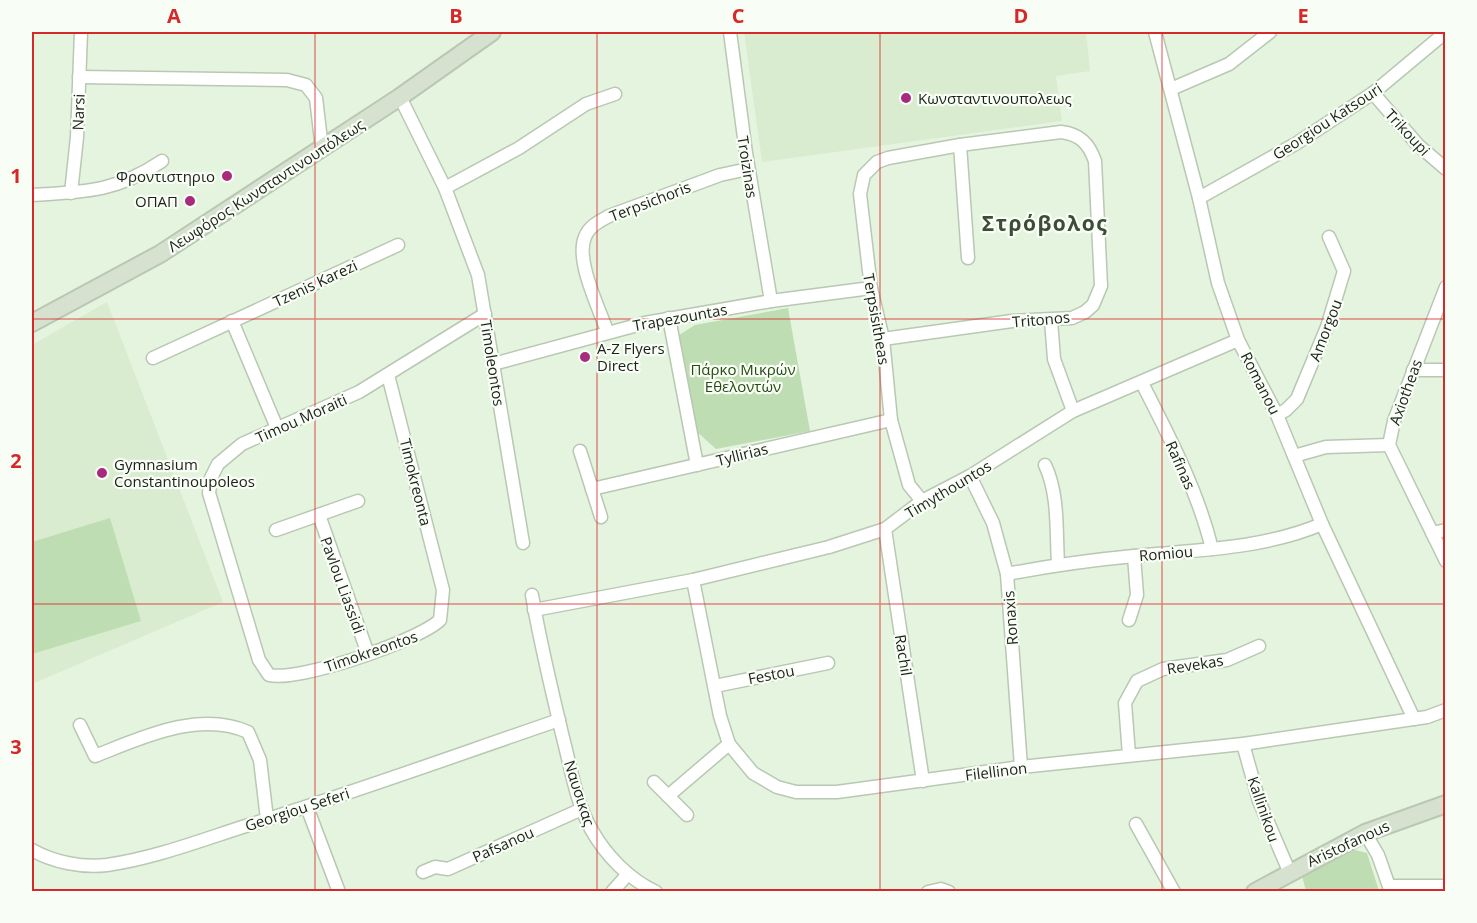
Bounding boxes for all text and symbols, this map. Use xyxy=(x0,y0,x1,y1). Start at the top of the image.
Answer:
text: A xyxy=(167,2,181,29)
text: B xyxy=(449,2,463,29)
text: C xyxy=(732,2,745,29)
text: D xyxy=(1014,2,1028,29)
text: E xyxy=(1297,2,1309,29)
street label: Georgiou Katsouri xyxy=(1268,78,1386,164)
place label: Κωνσταντινουπολεως xyxy=(918,88,1072,108)
marker: Κωνσταντινουπολεως xyxy=(899,91,913,105)
street label: Narsi xyxy=(67,93,89,131)
street label: Trikoupi xyxy=(1381,104,1435,160)
street label: Λεωφόρος Κωνσταντινουπόλεως xyxy=(164,114,368,256)
street label: Troizinas xyxy=(733,134,763,200)
text: 1 xyxy=(10,162,22,189)
place label: Φροντιστηριο xyxy=(116,166,215,186)
marker: Φροντιστηριο xyxy=(220,169,234,183)
street label: Terpsichoris xyxy=(607,176,693,226)
place label: ΟΠΑΠ xyxy=(135,191,178,211)
marker: ΟΠΑΠ xyxy=(183,194,197,208)
district label: Στρόβολος xyxy=(982,209,1108,237)
street label: Tzenis Karezi xyxy=(270,255,360,311)
street label: Terpsisitheas xyxy=(859,272,895,366)
street label: Amorgou xyxy=(1304,296,1346,364)
street label: Trapezountas xyxy=(631,299,729,335)
street label: Tritonos xyxy=(1011,307,1071,331)
street label: Timoleontos xyxy=(476,319,510,407)
place label: A-Z Flyers Direct xyxy=(597,338,665,375)
street label: Romanou xyxy=(1237,348,1285,418)
marker: A-Z Flyers Direct xyxy=(578,350,592,364)
street label: Axiotheas xyxy=(1384,356,1426,428)
park label: Πάρκο Μικρών Εθελοντών xyxy=(690,359,796,396)
street label: Timou Moraiti xyxy=(252,389,350,447)
street label: Timokreonta xyxy=(395,436,437,528)
street label: Tyllirias xyxy=(714,438,770,470)
street label: Rafinas xyxy=(1161,438,1201,492)
text: 2 xyxy=(10,447,22,474)
place label: Gymnasium Constantinoupoleos xyxy=(114,454,255,491)
street label: Timythountos xyxy=(901,455,995,523)
marker: Gymnasium Constantinoupoleos xyxy=(95,466,109,480)
street label: Pavlou Liassidi xyxy=(316,534,370,636)
street label: Romiou xyxy=(1138,541,1194,565)
street label: Ronaxis xyxy=(998,590,1022,646)
street label: Timokreontos xyxy=(322,626,420,676)
street label: Rachil xyxy=(891,633,917,677)
street label: Revekas xyxy=(1165,650,1225,678)
street label: Festou xyxy=(746,660,796,688)
text: 3 xyxy=(10,733,22,760)
street label: Ναυσικας xyxy=(560,757,600,829)
street label: Filellinon xyxy=(964,757,1028,785)
street label: Kallinikou xyxy=(1243,774,1285,844)
street label: Georgiou Seferi xyxy=(242,783,352,835)
street label: Aristofanous xyxy=(1303,815,1393,871)
street label: Pafsanou xyxy=(469,822,537,866)

